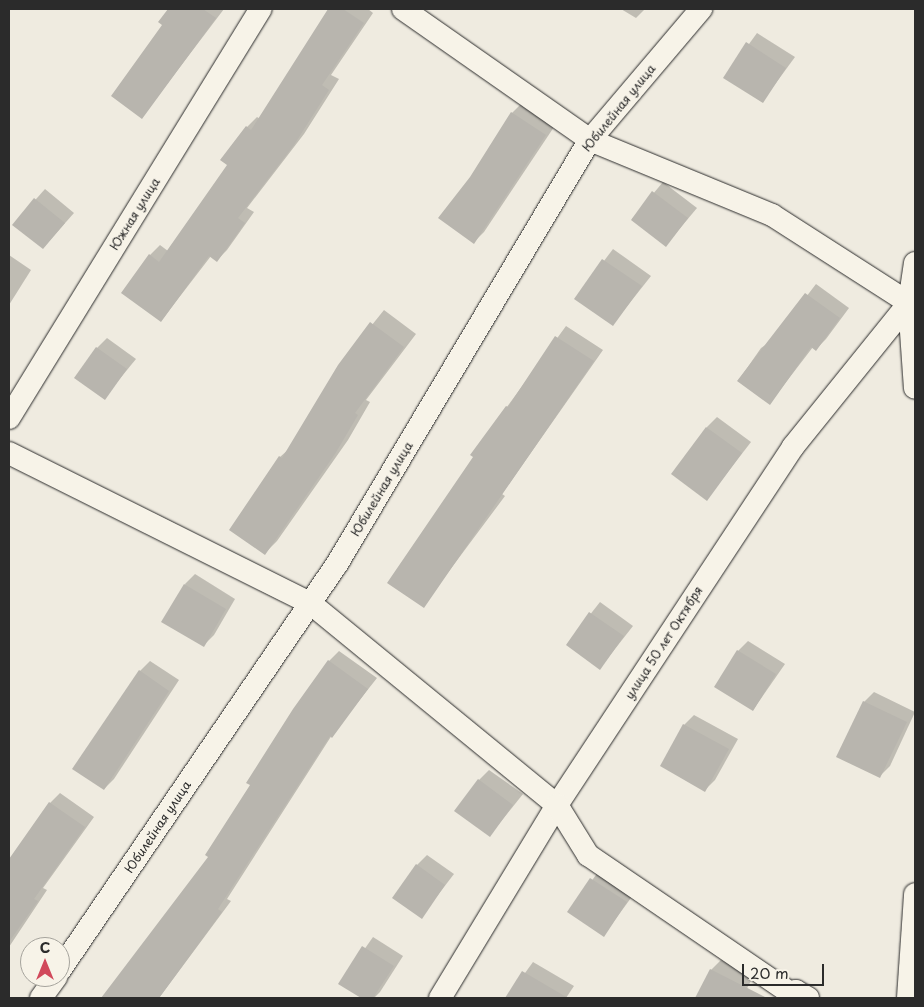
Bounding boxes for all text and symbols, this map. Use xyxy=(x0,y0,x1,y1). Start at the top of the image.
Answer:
street label: Юбилейная улица xyxy=(579,61,659,155)
street label: Южная улица xyxy=(107,175,163,253)
street label: Юбилейная улица xyxy=(348,439,416,539)
street label: улица 50 лет Октября xyxy=(622,584,706,702)
street label: Юбилейная улица xyxy=(122,778,194,876)
north arrow xyxy=(20,937,70,987)
text: С xyxy=(40,937,50,958)
scale bar xyxy=(744,954,826,986)
text: 20 m xyxy=(750,961,789,984)

